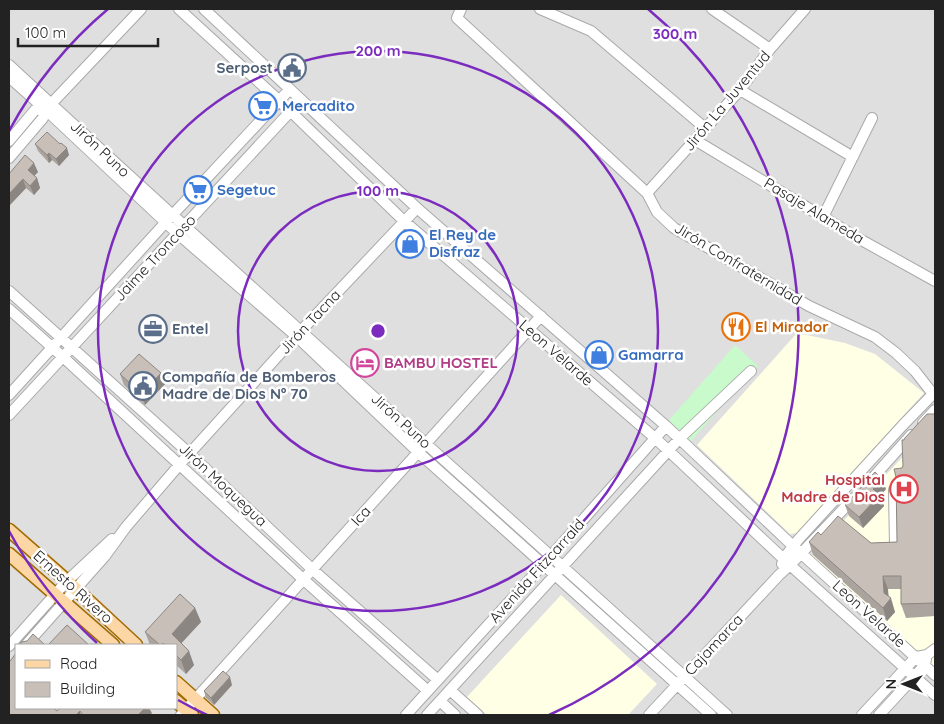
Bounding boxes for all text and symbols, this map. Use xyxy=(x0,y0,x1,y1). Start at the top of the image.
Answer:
scale bar xyxy=(18,15,158,47)
text: 100 m xyxy=(25,23,66,42)
text: 300 m xyxy=(653,24,697,43)
text: 200 m xyxy=(356,41,401,60)
street label: Jirón La Juventud xyxy=(679,47,774,155)
public building icon: Serpost xyxy=(277,53,307,83)
place label: Serpost xyxy=(217,58,273,77)
supermarket icon: Mercadito xyxy=(248,91,278,121)
place label: Mercadito xyxy=(282,96,355,115)
street label: Jirón Puno xyxy=(67,116,134,181)
street label: Pasaje Alameda xyxy=(761,173,868,248)
supermarket icon: Segetuc xyxy=(183,175,213,205)
place label: Segetuc xyxy=(217,180,276,199)
text: 100 m xyxy=(357,181,399,200)
street label: Jaime Troncoso xyxy=(110,210,200,305)
street label: Jirón Confraternidad xyxy=(671,218,805,309)
place label: El Rey de Disfraz xyxy=(429,225,496,261)
shop icon: El Rey de Disfraz xyxy=(395,229,425,259)
street label: Jirón Tacna xyxy=(275,285,344,358)
restaurant icon: El Mirador xyxy=(721,312,751,342)
office icon: Entel xyxy=(138,314,168,344)
street label: Leon Velarde xyxy=(515,315,597,390)
place label: El Mirador xyxy=(755,317,829,336)
place label: Entel xyxy=(172,319,208,338)
centre of rings xyxy=(369,322,387,340)
shop icon: Gamarra xyxy=(584,340,614,370)
place label: Gamarra xyxy=(618,345,684,364)
hotel icon: BAMBU HOSTEL xyxy=(350,348,380,378)
place label: BAMBU HOSTEL xyxy=(384,353,498,372)
place label: Compañía de Bomberos Madre de Dios Nº 70 xyxy=(162,367,336,403)
public building icon: Compañía de Bomberos Madre de Dios Nº 70 xyxy=(128,371,158,401)
street label: Jirón Puno xyxy=(367,389,435,453)
street label: Jirón Moquegua xyxy=(175,439,271,530)
place label: Hospital Madre de Dios xyxy=(781,470,885,506)
hospital icon: Hospital Madre de Dios xyxy=(889,474,919,504)
street label: Ica xyxy=(347,502,375,530)
street label: Avenida Fitzcarrald xyxy=(485,515,588,627)
street label: Ernesto Rivero xyxy=(30,546,117,627)
street label: Leon Velarde xyxy=(829,576,910,651)
street label: Cajamarca xyxy=(680,610,747,679)
legend xyxy=(15,644,178,709)
text: Road xyxy=(60,654,97,673)
north arrow xyxy=(879,659,929,709)
text: Building xyxy=(60,679,115,698)
text: N xyxy=(882,679,900,689)

